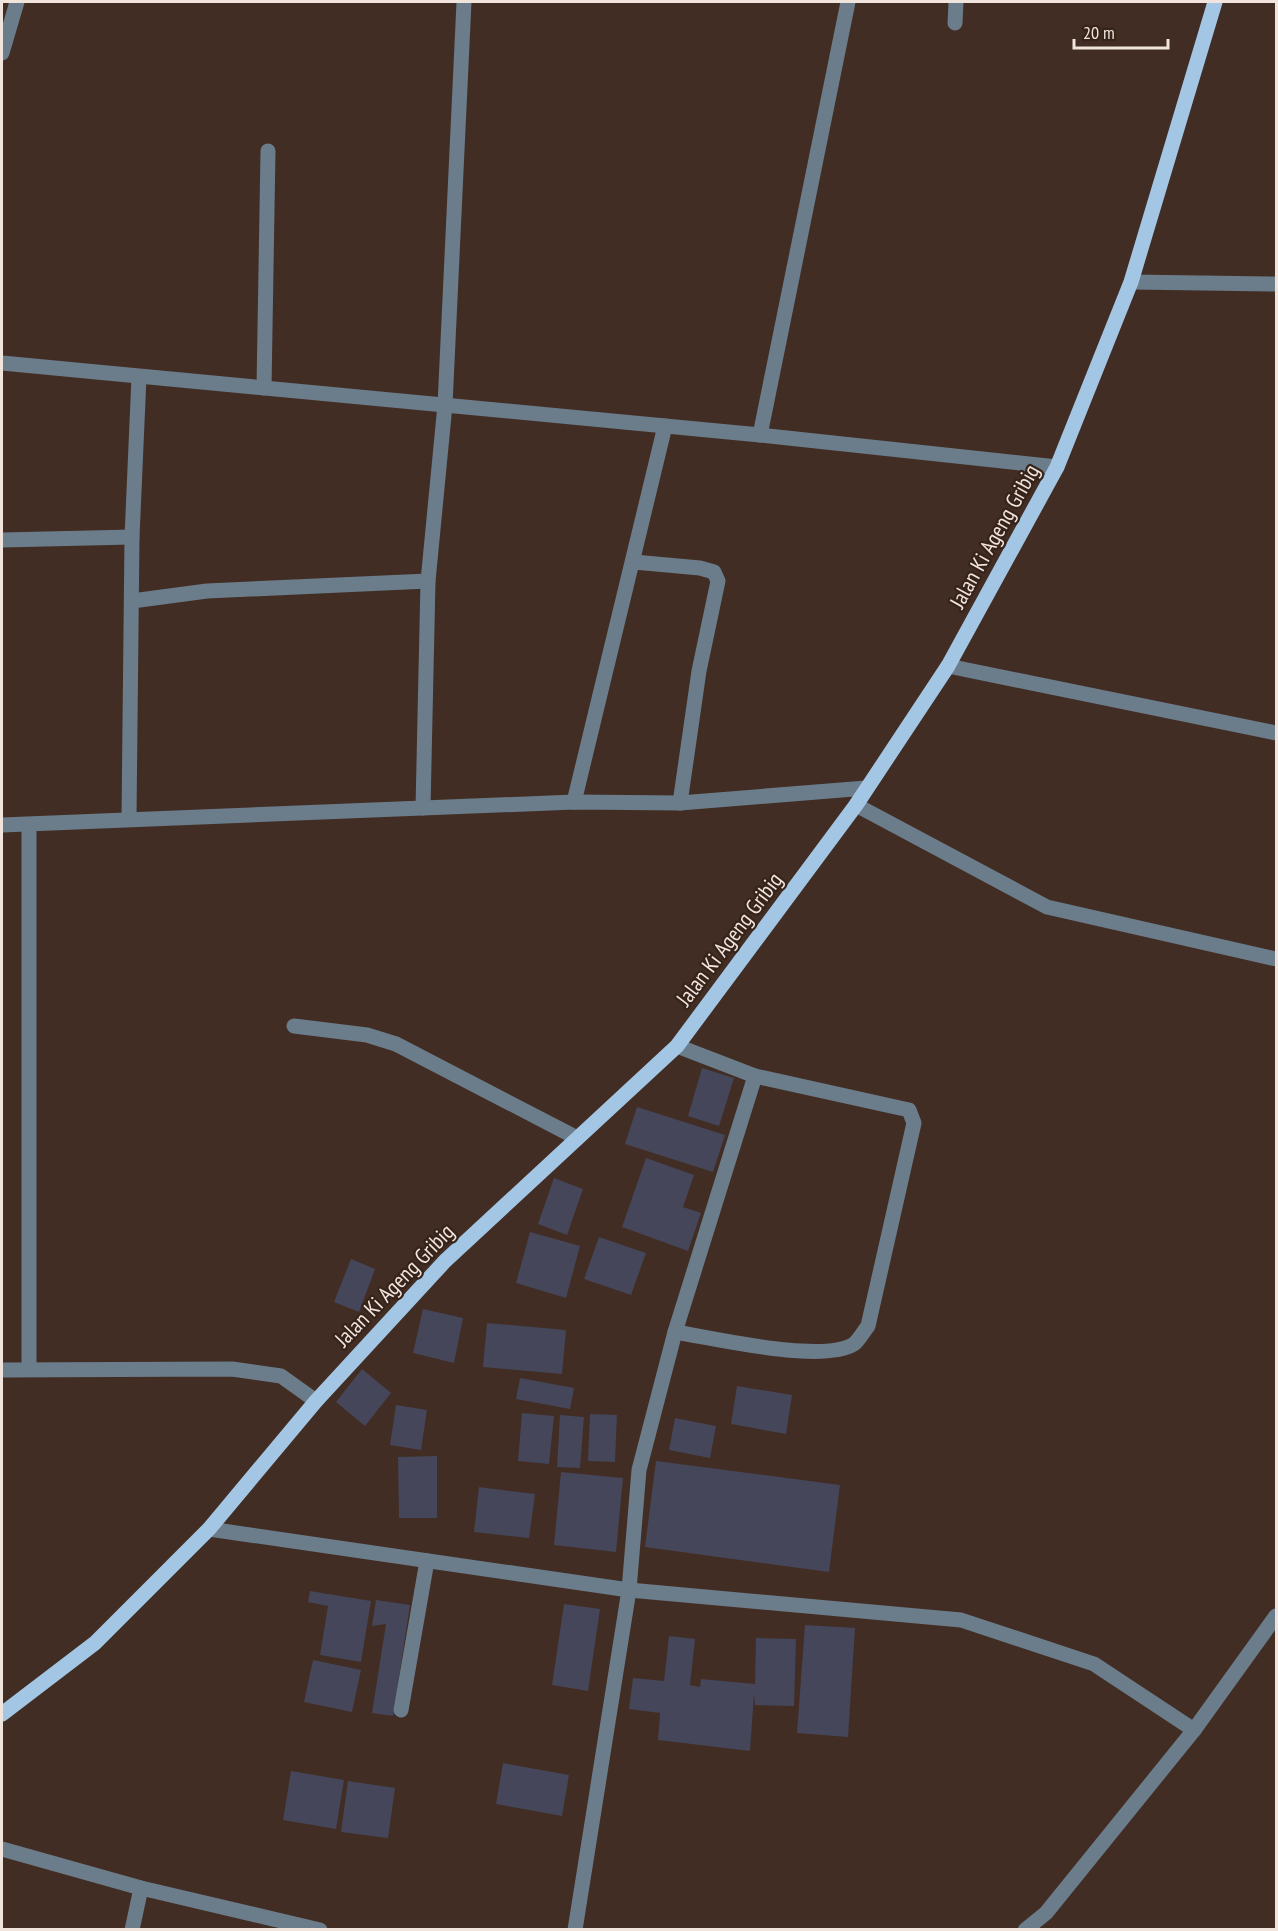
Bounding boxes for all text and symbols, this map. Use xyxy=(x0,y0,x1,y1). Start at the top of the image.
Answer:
scale bar xyxy=(1074,12,1168,50)
text: 20 m xyxy=(1083,21,1115,44)
street label: Jalan Ki Ageng Gribig xyxy=(942,459,1045,614)
street label: Jalan Ki Ageng Gribig xyxy=(669,867,788,1012)
street label: Jalan Ki Ageng Gribig xyxy=(328,1218,460,1353)

